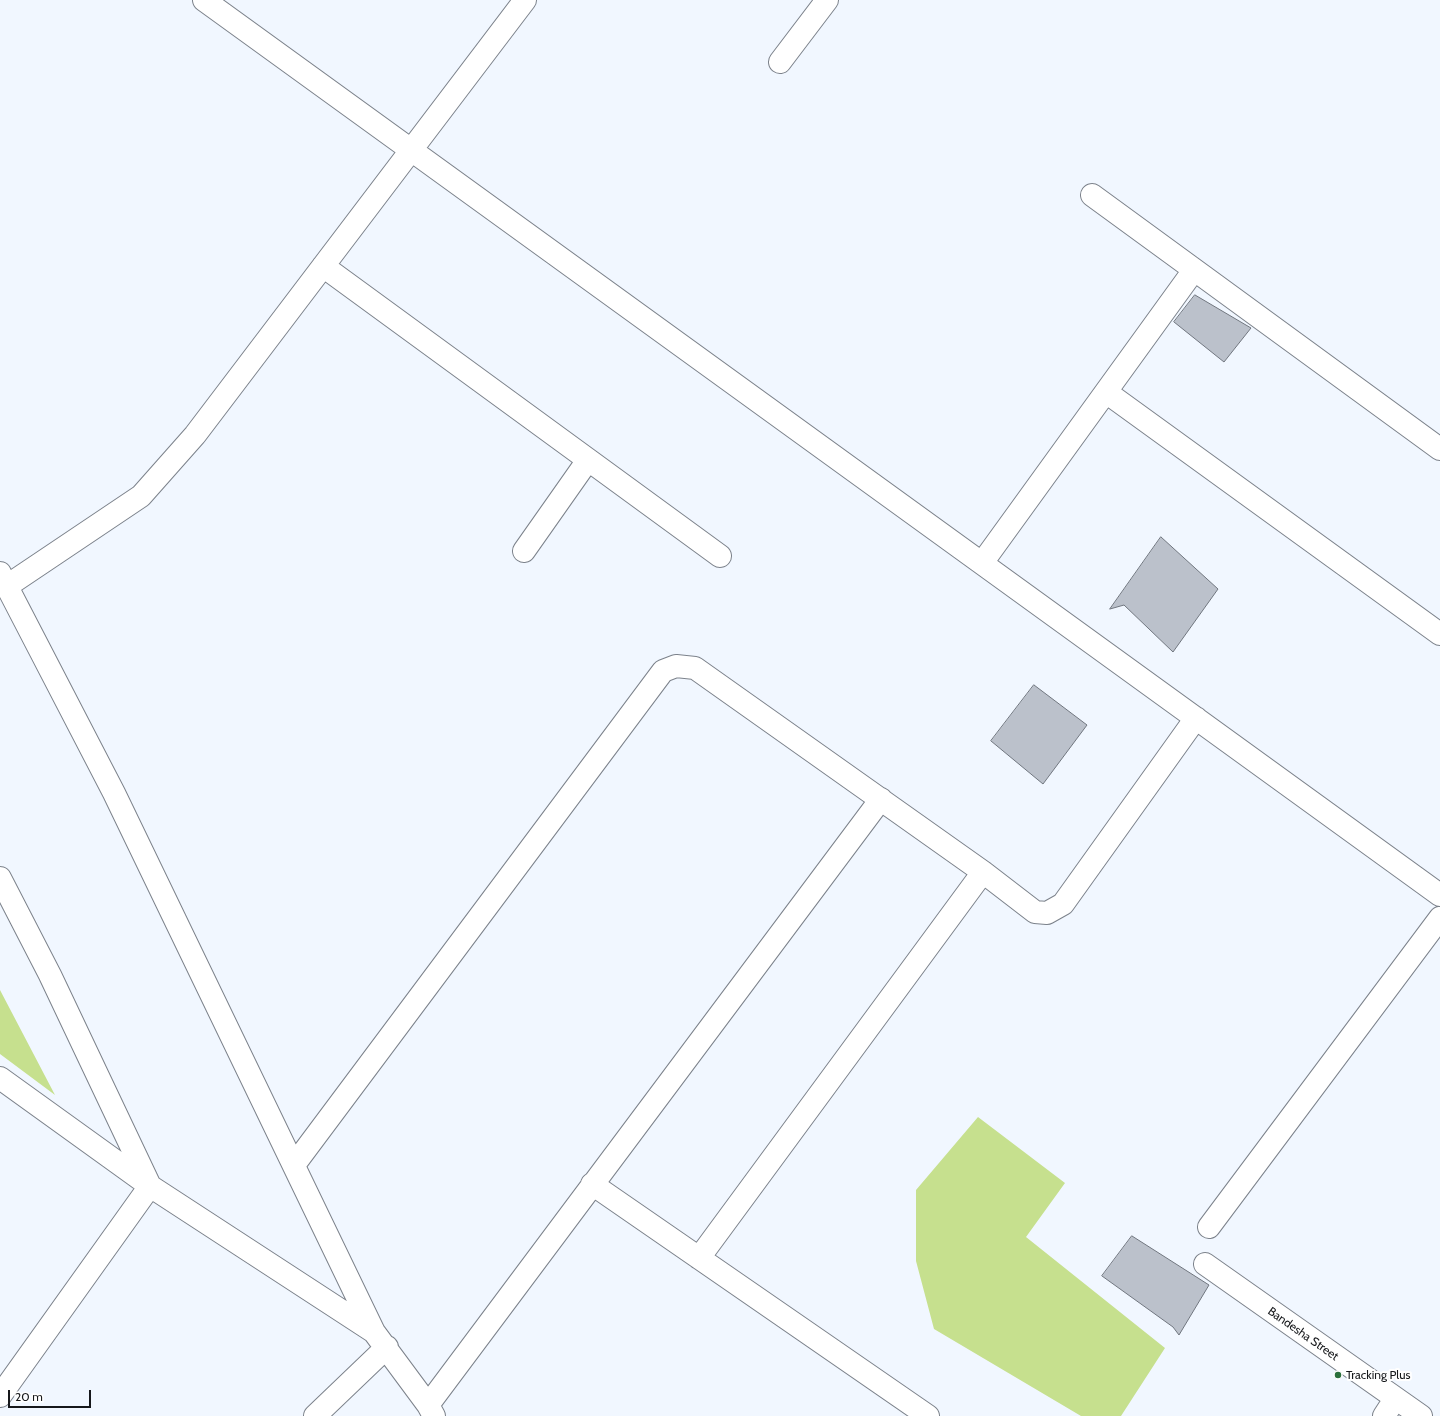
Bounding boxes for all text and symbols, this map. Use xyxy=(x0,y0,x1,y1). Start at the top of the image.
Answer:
street label: Bandesha Street xyxy=(1265,1304,1341,1364)
place label: Tracking Plus xyxy=(1346,1368,1410,1382)
marker: Tracking Plus xyxy=(1333,1370,1343,1380)
scale bar xyxy=(10,1382,93,1408)
text: 20 m xyxy=(15,1389,43,1404)

